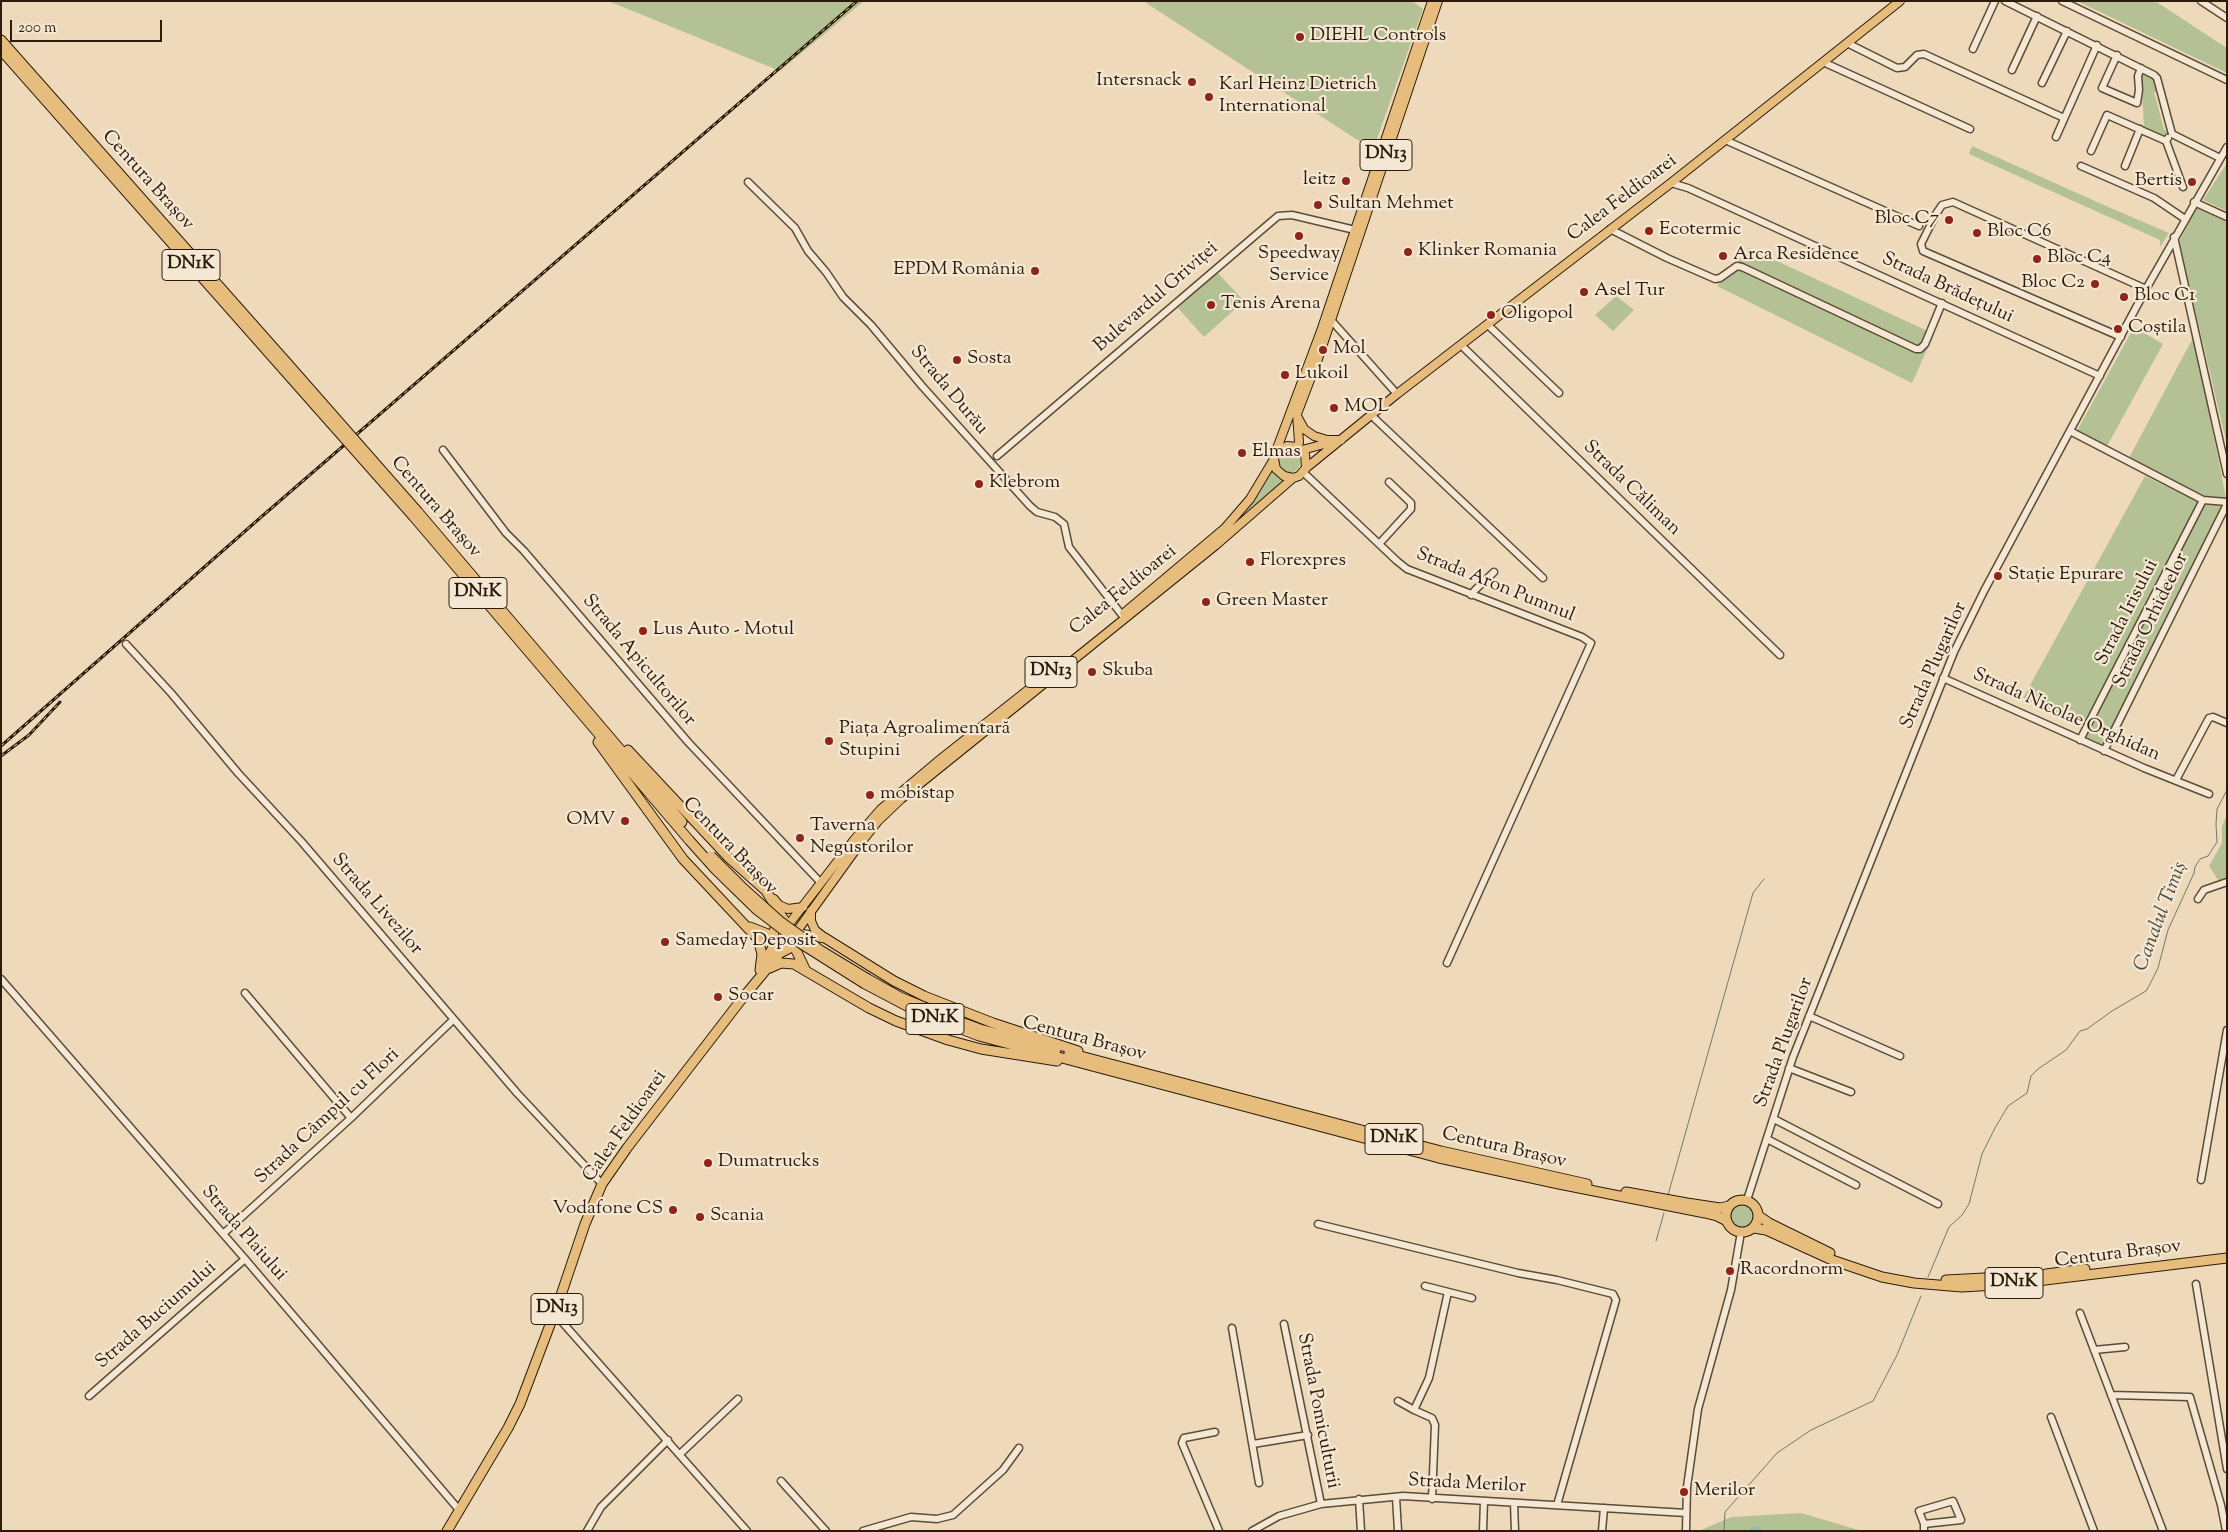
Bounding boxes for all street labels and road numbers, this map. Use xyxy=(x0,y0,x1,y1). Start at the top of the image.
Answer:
street label: Centura Brașov xyxy=(96,126,198,236)
road number: DN13 xyxy=(1360,140,1412,170)
street label: Calea Feldioarei xyxy=(1564,150,1682,248)
street label: Bulevardul Griviței xyxy=(1090,238,1224,358)
street label: Strada Brădețului xyxy=(1877,249,2017,329)
road number: DN1K xyxy=(162,250,220,280)
street label: Strada Durău xyxy=(904,342,992,440)
street label: Strada Căliman xyxy=(1577,437,1685,541)
street label: Centura Brașov xyxy=(385,453,485,563)
street label: Calea Feldioarei xyxy=(1066,541,1182,641)
street label: Strada Aron Pumnul xyxy=(1412,544,1578,628)
street label: Strada Orhideelor xyxy=(2109,550,2195,692)
street label: Strada Irisului xyxy=(2092,556,2164,670)
road number: DN1K xyxy=(449,578,507,608)
street label: Strada Apicultorilor xyxy=(576,591,700,731)
street label: Strada Plugarilor xyxy=(1897,599,1973,733)
road number: DN13 xyxy=(1025,656,1077,688)
street label: Strada Nicolae Orghidan xyxy=(1969,664,2163,768)
street label: Centura Brașov xyxy=(677,793,781,901)
street label: Strada Livezilor xyxy=(326,850,426,960)
street label: Strada Plugarilor xyxy=(1751,975,1819,1111)
road number: DN1K xyxy=(906,1004,964,1034)
street label: Centura Brașov xyxy=(1020,1013,1148,1067)
street label: Strada Câmpul cu Flori xyxy=(251,1044,405,1190)
street label: Calea Feldioarei xyxy=(579,1067,673,1187)
road number: DN1K xyxy=(1365,1124,1423,1154)
street label: Centura Brașov xyxy=(1439,1124,1569,1174)
street label: Strada Plaiului xyxy=(195,1181,291,1287)
street label: Centura Brașov xyxy=(2054,1236,2182,1274)
street label: Strada Buciumului xyxy=(92,1257,222,1375)
road number: DN1K xyxy=(1985,1268,2043,1299)
road number: DN13 xyxy=(531,1294,583,1325)
street label: Strada Pomiculturii xyxy=(1291,1331,1343,1491)
street label: Strada Merilor xyxy=(1407,1471,1527,1499)

